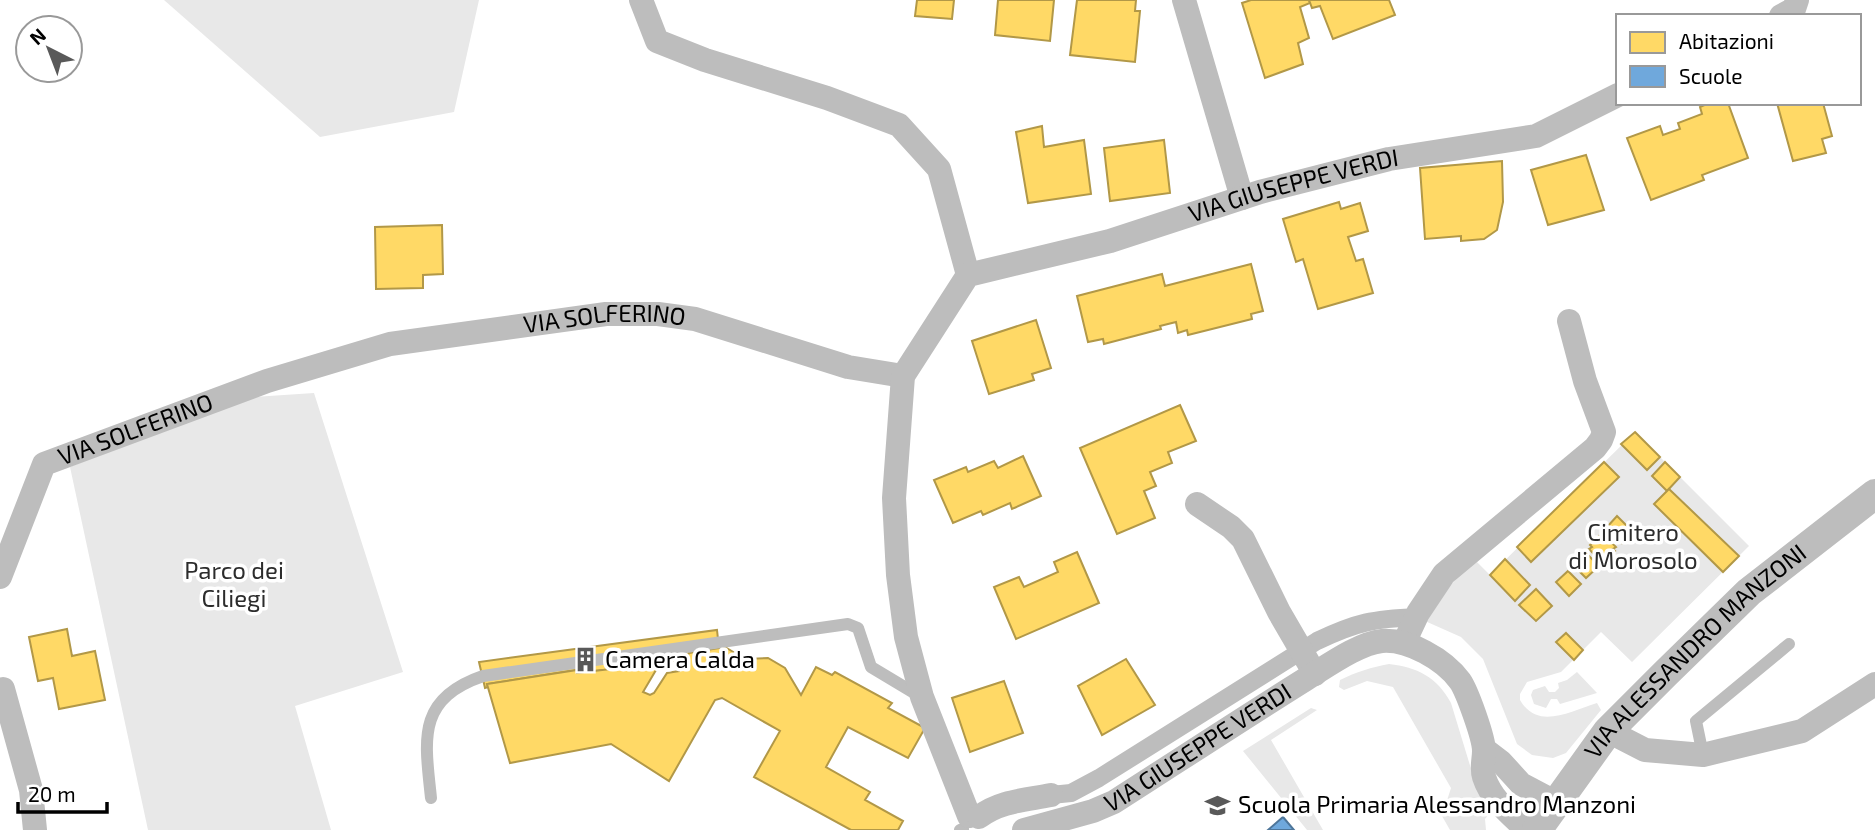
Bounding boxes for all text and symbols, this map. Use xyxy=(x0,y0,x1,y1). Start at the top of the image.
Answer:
north arrow xyxy=(14,14,84,84)
legend xyxy=(1616,14,1861,105)
text: N xyxy=(24,23,50,49)
text: Abitazioni xyxy=(1679,28,1774,53)
text: Scuole xyxy=(1679,63,1742,88)
street label: VIA GIUSEPPE VERDI xyxy=(1184,142,1400,227)
street label: VIA SOLFERINO xyxy=(521,297,688,338)
street label: VIA SOLFERINO xyxy=(54,386,217,471)
park label: Cimitero di Morosolo xyxy=(1568,517,1698,574)
street label: VIA ALESSANDRO MANZONI xyxy=(1577,537,1811,763)
park label: Parco dei Ciliegi xyxy=(184,555,284,612)
place label: Camera Calda xyxy=(605,644,755,673)
building icon: Camera Calda xyxy=(571,646,599,674)
street label: VIA GIUSEPPE VERDI xyxy=(1100,676,1296,817)
scale bar xyxy=(18,770,107,814)
text: 20 m xyxy=(28,781,76,806)
place label: Scuola Primaria Alessandro Manzoni xyxy=(1238,789,1636,818)
school or university icon: Scuola Primaria Alessandro Manzoni xyxy=(1204,791,1232,819)

